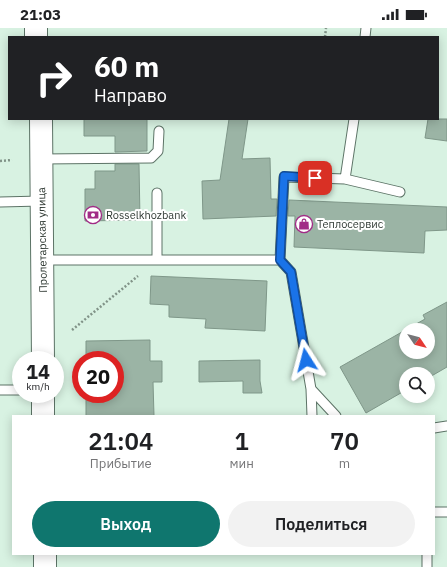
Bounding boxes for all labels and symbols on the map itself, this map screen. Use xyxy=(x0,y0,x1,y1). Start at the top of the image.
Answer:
pin xyxy=(298,161,332,195)
street label: Пролетарская улица xyxy=(34,187,50,293)
bank icon: Rosselkhozbank xyxy=(83,205,103,225)
place label: Rosselkhozbank xyxy=(106,208,186,222)
shop icon: Теплосервис xyxy=(294,214,314,234)
place label: Теплосервис xyxy=(317,217,384,231)
north arrow xyxy=(399,323,435,359)
position arrow xyxy=(285,339,327,381)
speed limit sign: 20 xyxy=(72,351,124,403)

